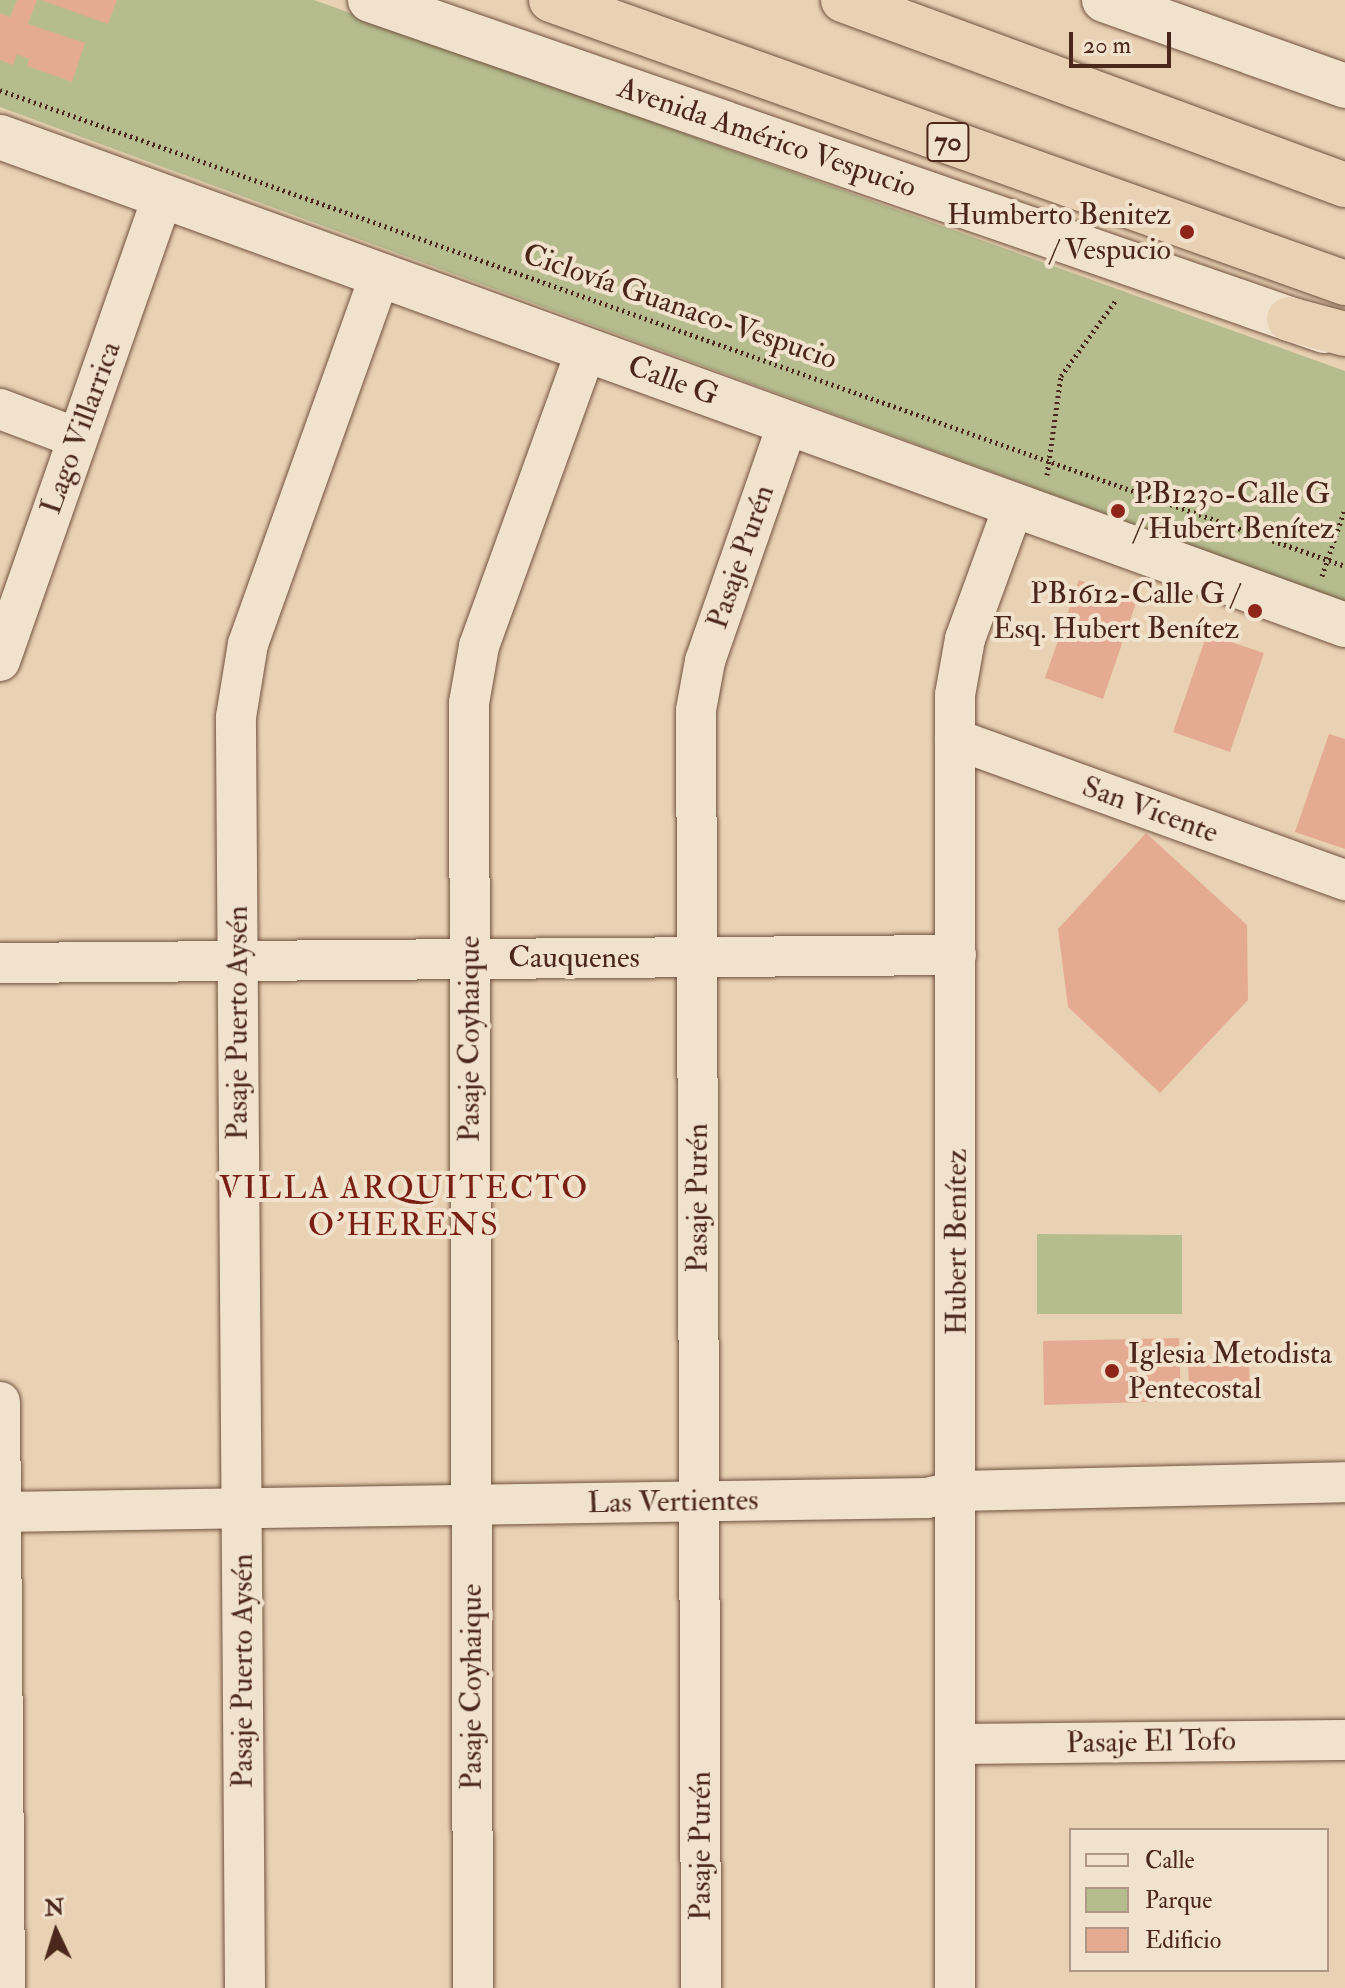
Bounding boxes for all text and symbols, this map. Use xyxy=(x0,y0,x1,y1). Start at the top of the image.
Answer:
scale bar xyxy=(1073,16,1175,66)
text: 20 m xyxy=(1083,30,1131,61)
street label: Avenida Américo Vespucio xyxy=(613,70,921,206)
road number: 70 xyxy=(926,118,970,166)
place label: Humberto Benitez / Vespucio xyxy=(947,197,1171,268)
marker: Humberto Benitez / Vespucio xyxy=(1178,223,1196,241)
street label: Ciclovía Guanaco-Vespucio xyxy=(518,236,842,378)
street label: Lago Villarrica xyxy=(33,337,129,519)
street label: Calle G xyxy=(623,348,723,414)
place label: PB1230-Calle G / Hubert Benítez xyxy=(1134,476,1335,546)
street label: Pasaje Purén xyxy=(700,480,782,634)
marker: PB1230-Calle G / Hubert Benítez xyxy=(1109,502,1127,520)
place label: PB1612-Calle G / Esq. Hubert Benítez xyxy=(993,576,1239,646)
marker: PB1612-Calle G / Esq. Hubert Benítez xyxy=(1246,602,1264,620)
street label: San Vicente xyxy=(1077,769,1223,851)
street label: Pasaje Puerto Aysén xyxy=(220,906,256,1140)
street label: Pasaje Coyhaique xyxy=(452,936,488,1142)
street label: Cauquenes xyxy=(508,940,640,976)
street label: Pasaje Purén xyxy=(680,1123,716,1273)
street label: Hubert Benítez xyxy=(939,1149,975,1335)
district label: VILLA ARQUITECTO O'HERENS xyxy=(219,1170,589,1245)
place label: Iglesia Metodista Pentecostal xyxy=(1128,1336,1332,1406)
marker: Iglesia Metodista Pentecostal xyxy=(1103,1362,1121,1380)
street label: Las Vertientes xyxy=(587,1483,759,1521)
street label: Pasaje Puerto Aysén xyxy=(225,1554,261,1788)
street label: Pasaje Coyhaique xyxy=(454,1584,490,1790)
street label: Pasaje El Tofo xyxy=(1066,1723,1236,1761)
street label: Pasaje Purén xyxy=(683,1771,719,1921)
legend xyxy=(1069,1828,1329,1972)
text: Calle xyxy=(1145,1845,1195,1876)
text: Parque xyxy=(1145,1885,1212,1916)
north arrow xyxy=(16,1892,96,1972)
text: N xyxy=(44,1893,65,1923)
text: Edificio xyxy=(1145,1925,1221,1956)

